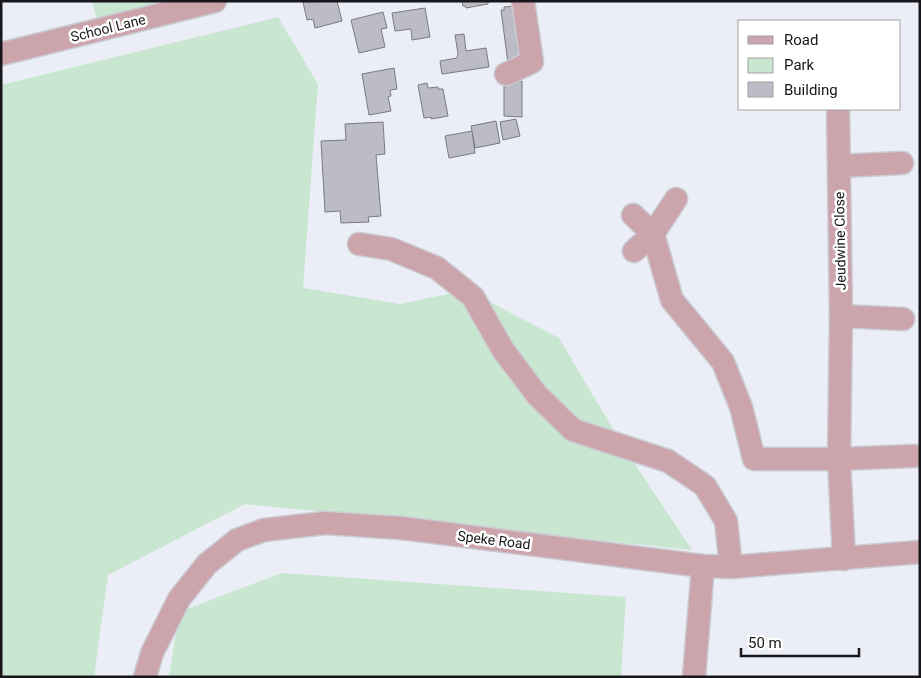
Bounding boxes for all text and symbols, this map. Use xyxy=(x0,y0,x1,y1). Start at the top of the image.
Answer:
street label: School Lane xyxy=(69,11,147,45)
legend xyxy=(738,20,901,110)
text: Road xyxy=(784,31,818,49)
text: Park xyxy=(784,56,815,74)
text: Building xyxy=(784,81,838,99)
street label: Jeudwine Close xyxy=(831,192,849,290)
street label: Speke Road xyxy=(457,528,531,552)
scale bar xyxy=(741,626,858,658)
text: 50 m xyxy=(748,634,782,652)

